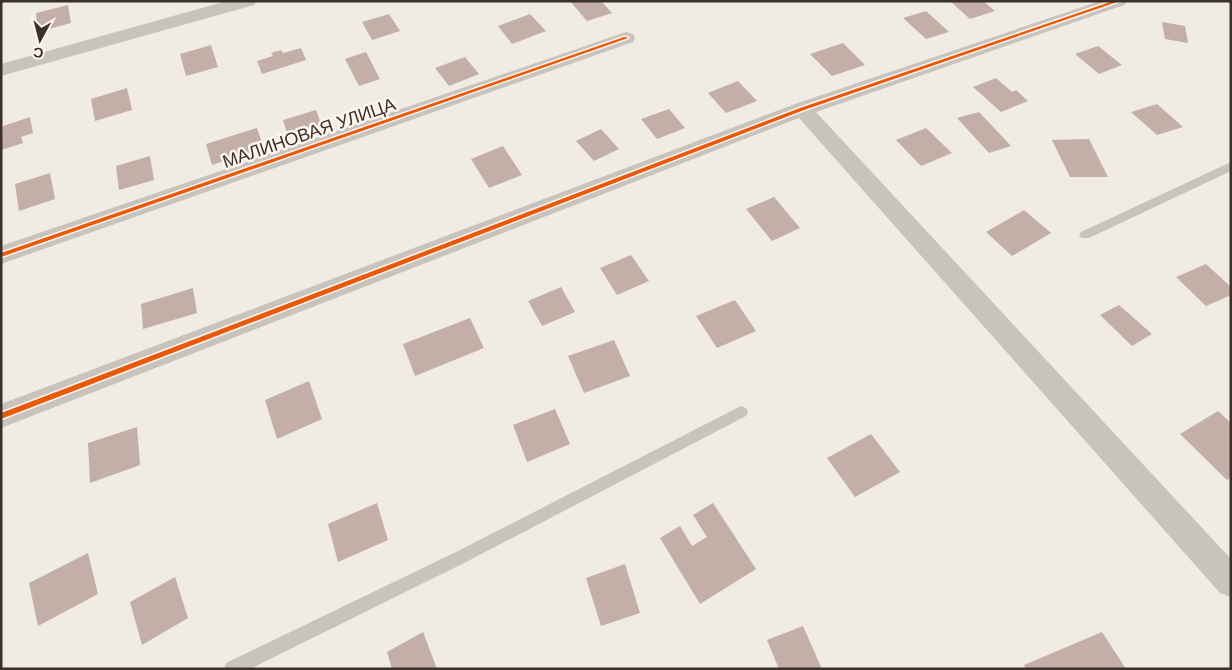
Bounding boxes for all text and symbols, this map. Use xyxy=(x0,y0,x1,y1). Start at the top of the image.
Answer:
north arrow xyxy=(15,15,65,65)
text: С xyxy=(32,44,44,61)
street label: МАЛИНОВАЯ УЛИЦА xyxy=(220,94,398,172)

